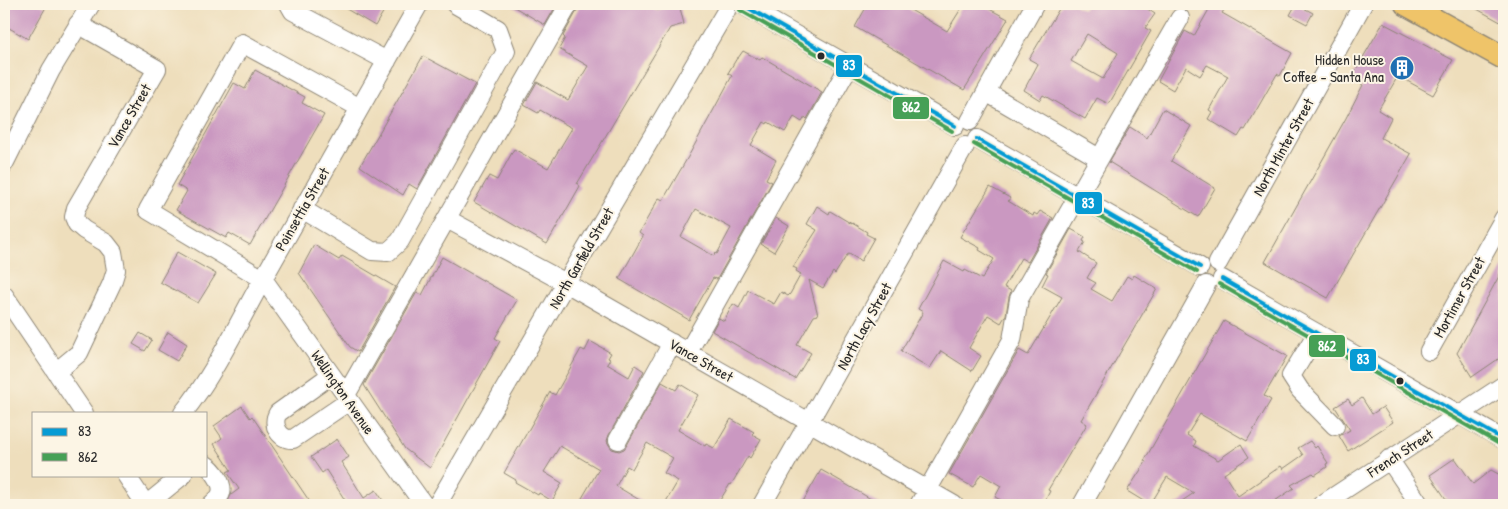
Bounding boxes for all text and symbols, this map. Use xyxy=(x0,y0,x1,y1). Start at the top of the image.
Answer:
place label: Hidden House Coffee - Santa Ana xyxy=(1283,49,1384,87)
unlabelled marker xyxy=(816,51,826,61)
line badge: 83 xyxy=(835,54,863,78)
text: 83 xyxy=(843,55,856,74)
building icon: Hidden House Coffee - Santa Ana xyxy=(1389,55,1415,81)
street label: Vance Street xyxy=(102,79,156,152)
street label: North Minter Street xyxy=(1247,93,1319,200)
line badge: 862 xyxy=(892,96,930,120)
text: 862 xyxy=(902,97,921,116)
street label: Poinsettia Street xyxy=(270,163,335,255)
line badge: 83 xyxy=(1074,191,1103,215)
text: 83 xyxy=(1082,193,1095,212)
street label: North Garfield Street xyxy=(543,203,619,313)
street label: Mortimer Street xyxy=(1428,252,1490,341)
street label: North Lacy Street xyxy=(831,278,897,373)
street label: Vance Street xyxy=(665,333,738,387)
line badge: 862 xyxy=(1308,334,1346,358)
text: 862 xyxy=(1318,336,1337,355)
street label: Wellington Avenue xyxy=(306,346,380,438)
line badge: 83 xyxy=(1349,348,1377,372)
text: 83 xyxy=(1357,349,1370,368)
unlabelled marker xyxy=(1395,376,1405,386)
legend xyxy=(32,412,208,476)
text: 83 xyxy=(78,420,91,441)
street label: French Street xyxy=(1362,423,1438,483)
text: 862 xyxy=(78,446,98,467)

